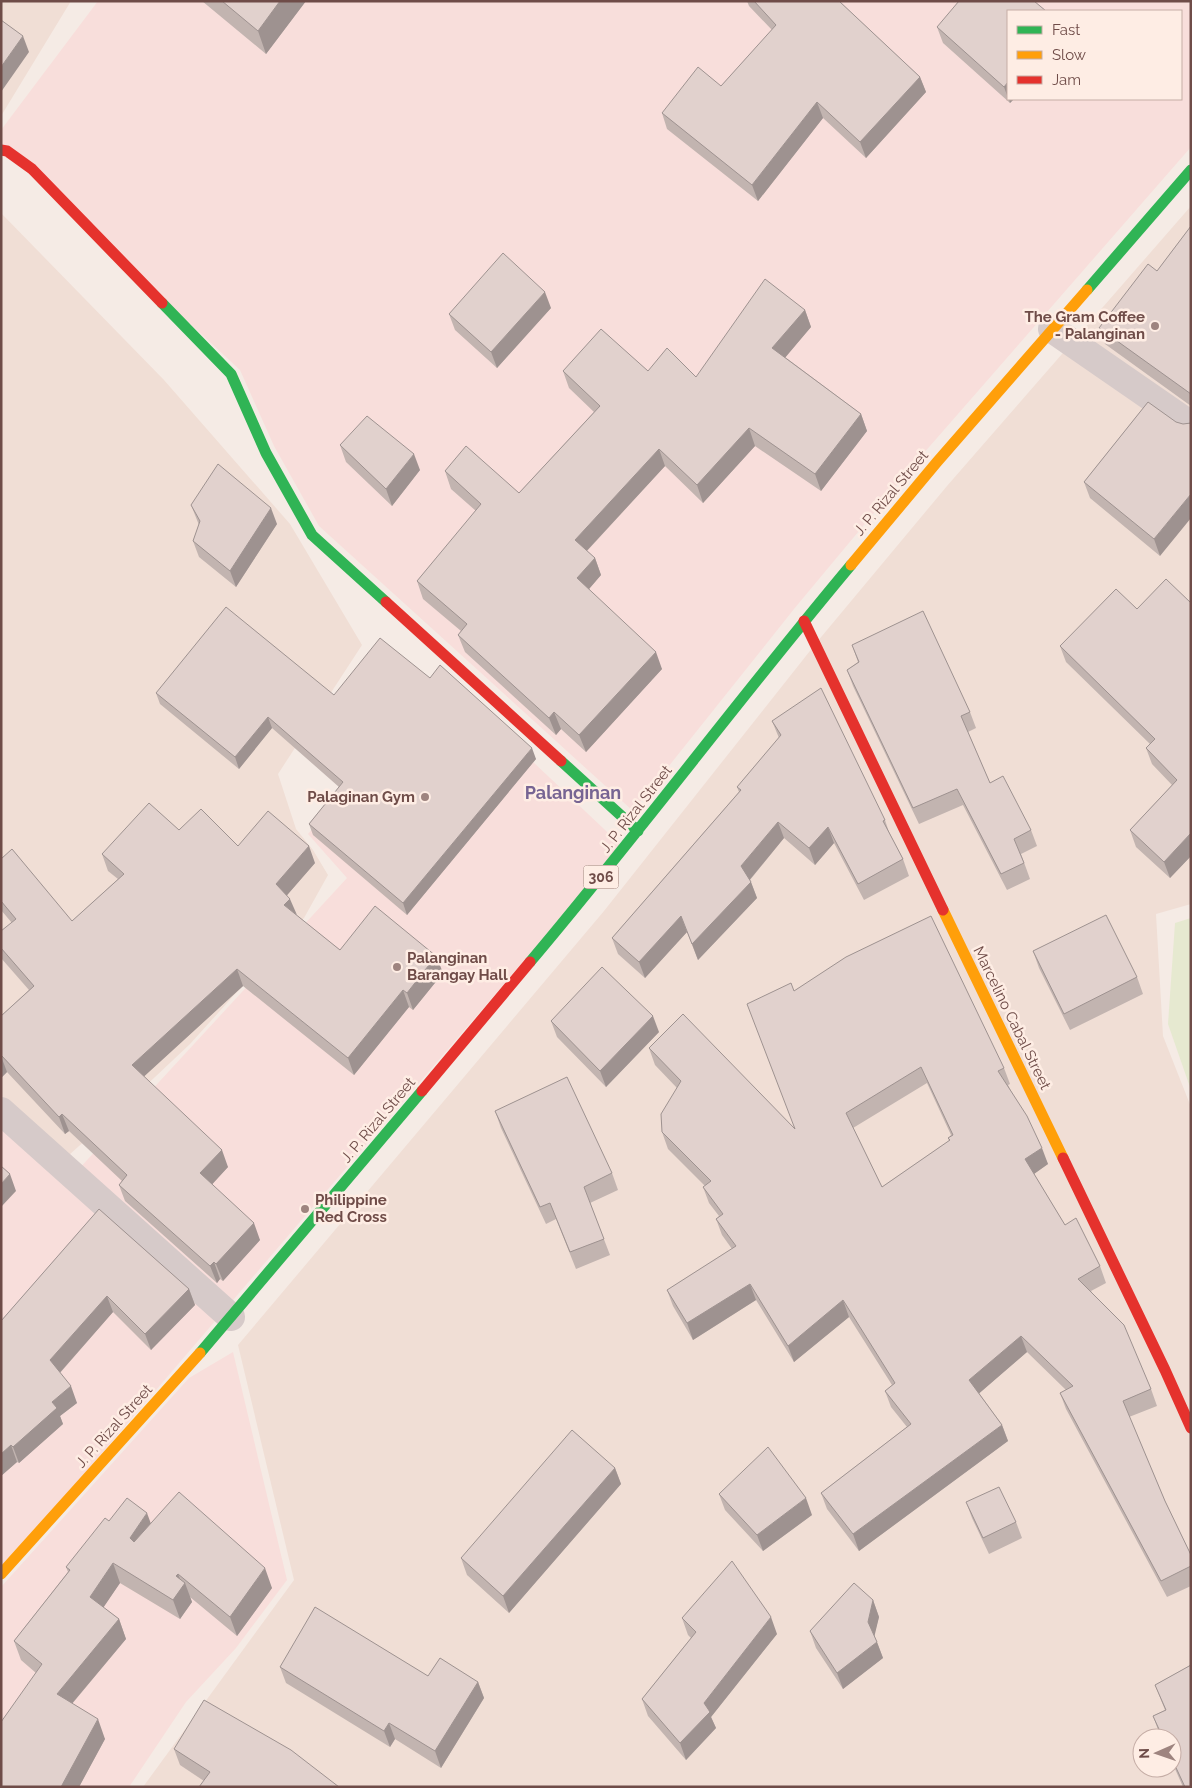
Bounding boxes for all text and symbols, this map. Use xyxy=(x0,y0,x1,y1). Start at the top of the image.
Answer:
legend xyxy=(1007,10,1182,100)
text: Fast xyxy=(1052,21,1080,39)
text: Slow xyxy=(1052,46,1086,64)
text: Jam xyxy=(1052,71,1081,89)
place label: The Gram Coffee - Palanginan xyxy=(1024,308,1145,343)
marker: The Gram Coffee - Palanginan xyxy=(1149,320,1161,332)
street label: J. P. Rizal Street xyxy=(850,447,932,539)
street label: J. P. Rizal Street xyxy=(596,762,676,856)
district label: Palanginan xyxy=(525,782,621,803)
place label: Palaginan Gym xyxy=(307,788,415,806)
marker: Palaginan Gym xyxy=(419,791,431,803)
road number: 306 xyxy=(584,866,618,889)
street label: Marcelino Cabal Street xyxy=(969,943,1055,1093)
place label: Palanginan Barangay Hall xyxy=(407,949,508,984)
marker: Palanginan Barangay Hall xyxy=(391,961,403,973)
street label: J. P. Rizal Street xyxy=(337,1074,419,1166)
place label: Philippine Red Cross xyxy=(315,1191,387,1226)
marker: Philippine Red Cross xyxy=(299,1203,311,1215)
street label: J. P. Rizal Street xyxy=(72,1381,156,1471)
north arrow xyxy=(1132,1728,1182,1778)
text: N xyxy=(1136,1748,1152,1759)

